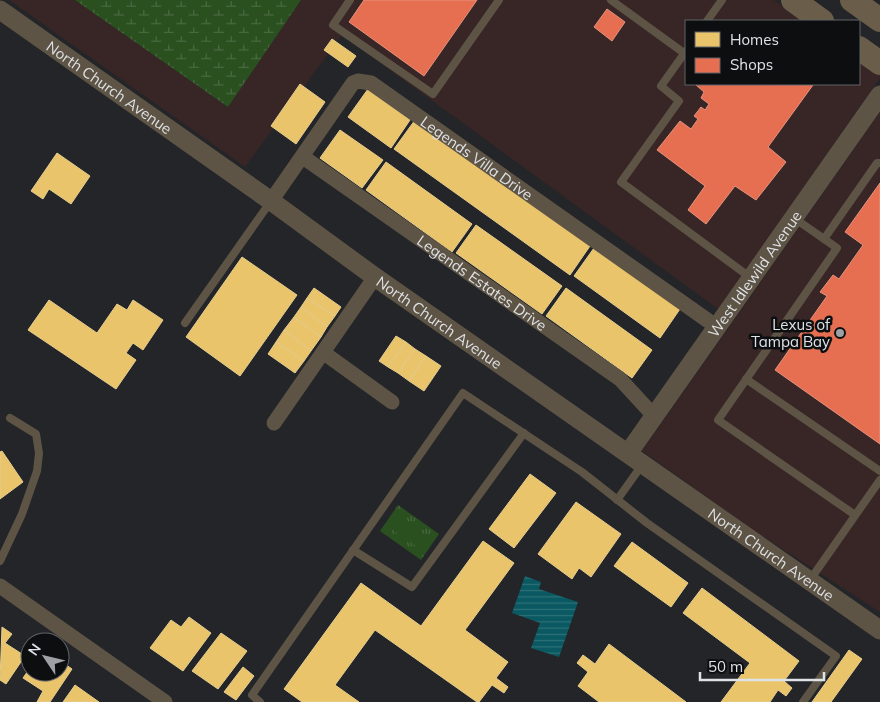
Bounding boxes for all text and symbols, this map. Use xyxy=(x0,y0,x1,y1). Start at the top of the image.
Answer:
legend xyxy=(685,20,860,85)
text: Homes xyxy=(730,30,779,49)
street label: North Church Avenue xyxy=(43,36,176,138)
text: Shops xyxy=(730,55,773,74)
street label: Legends Villa Drive xyxy=(417,112,537,204)
street label: West Idlewild Avenue xyxy=(703,207,805,341)
street label: Legends Estates Drive xyxy=(414,231,551,335)
street label: North Church Avenue xyxy=(373,272,506,373)
place label: Lexus of Tampa Bay xyxy=(751,315,831,351)
marker: Lexus of Tampa Bay xyxy=(834,327,846,339)
street label: North Church Avenue xyxy=(705,504,838,605)
north arrow xyxy=(20,632,70,682)
text: N xyxy=(24,640,45,659)
scale bar xyxy=(700,650,824,682)
text: 50 m xyxy=(708,657,743,676)

